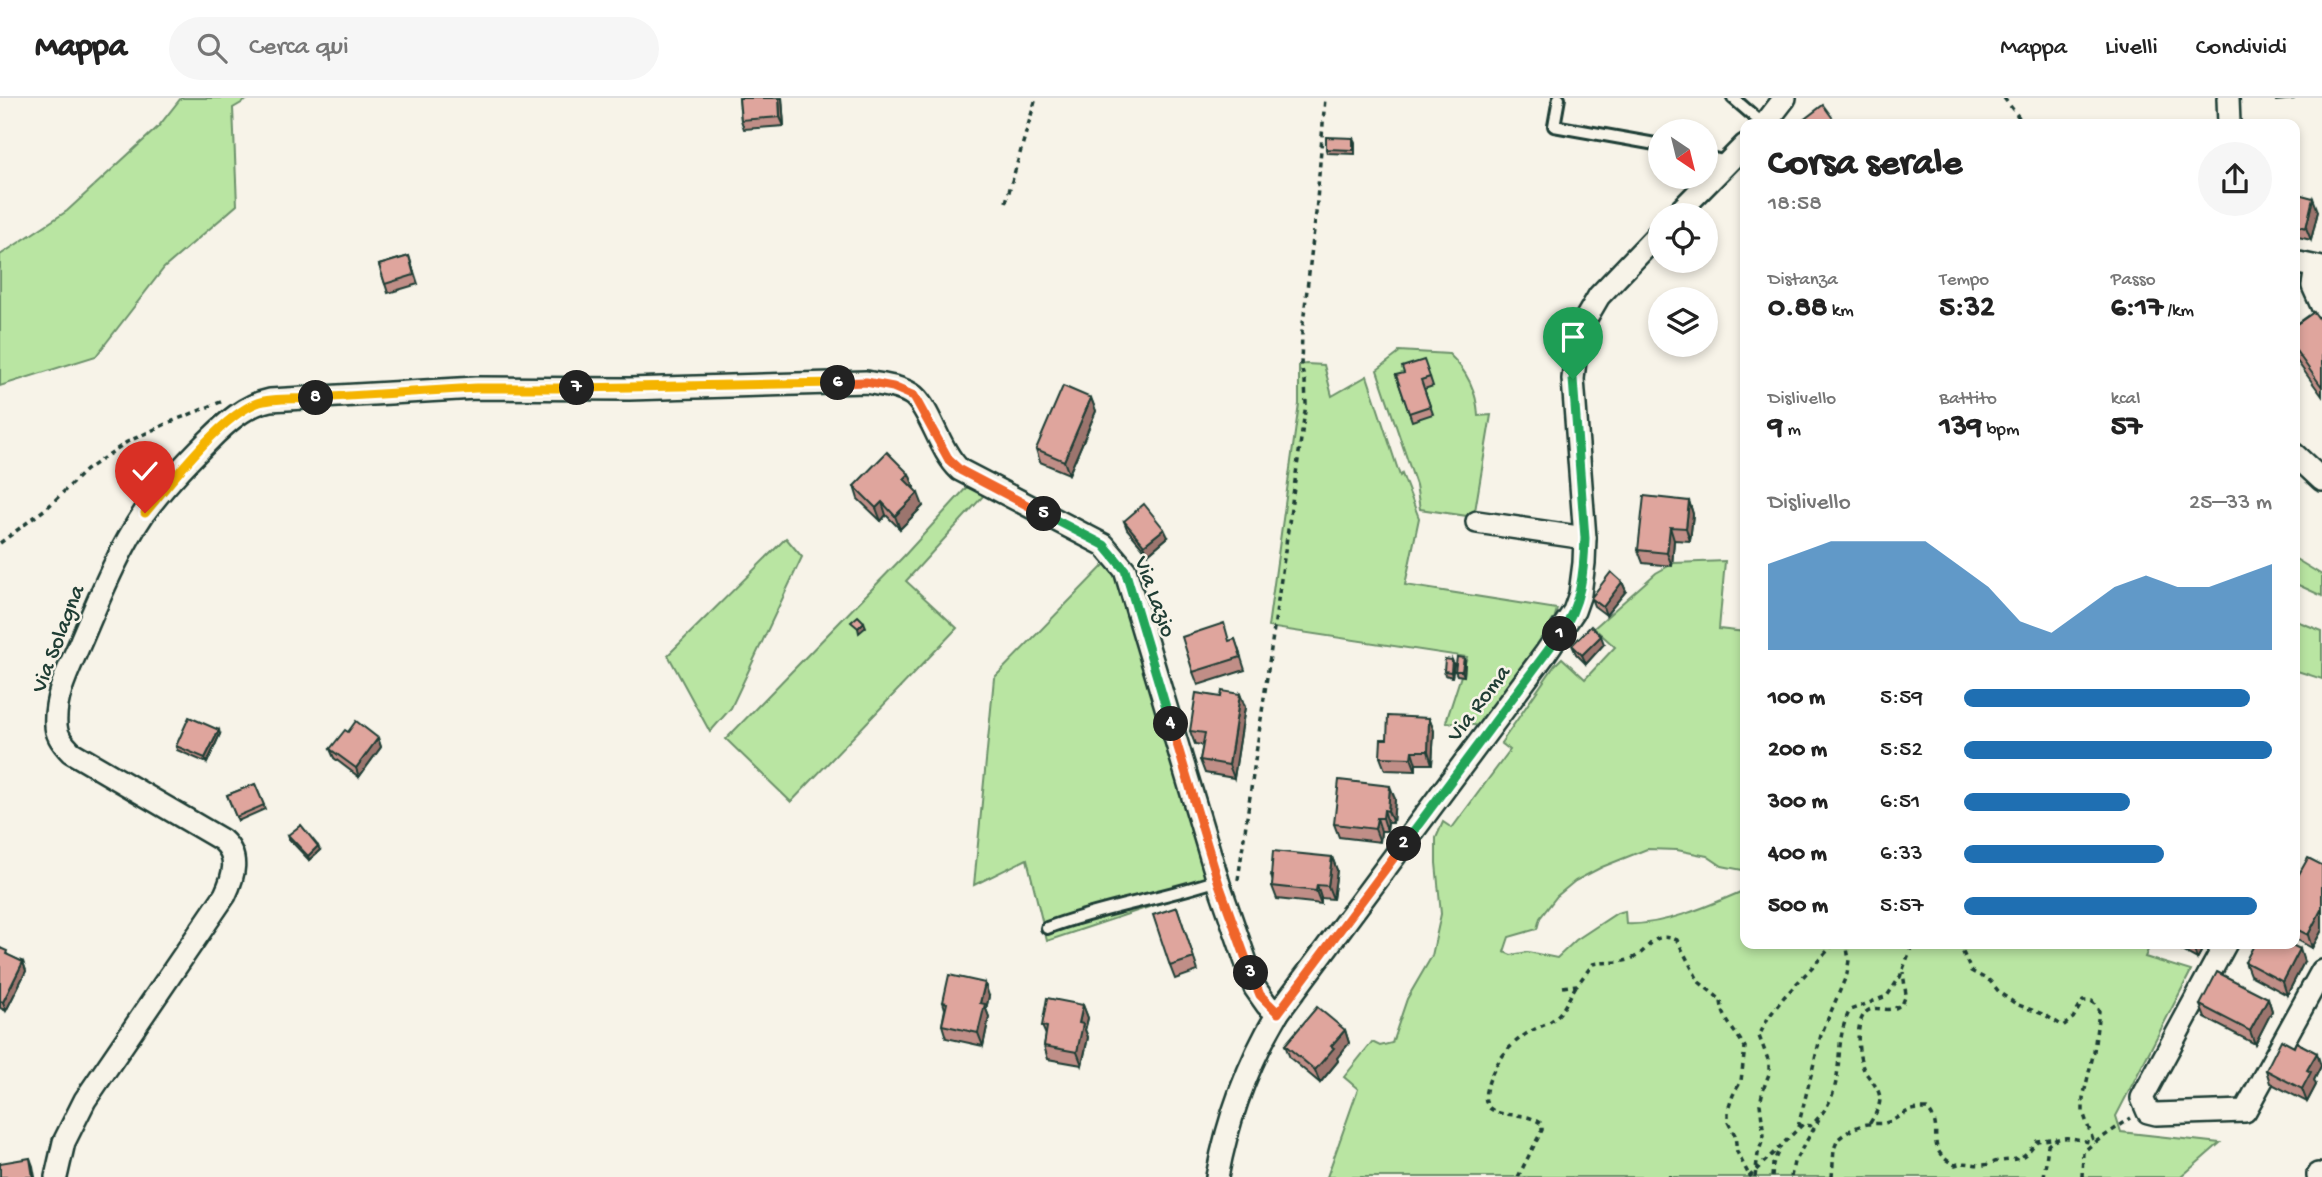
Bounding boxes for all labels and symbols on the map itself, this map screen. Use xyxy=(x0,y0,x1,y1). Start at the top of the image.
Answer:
north arrow xyxy=(1648,119,1718,189)
pin xyxy=(1543,307,1603,379)
pin: 6 xyxy=(820,366,856,400)
pin: 7 xyxy=(560,370,594,406)
pin: 8 xyxy=(298,380,334,416)
pin xyxy=(115,441,175,513)
pin: 5 xyxy=(1026,496,1062,532)
street label: Via Lazio xyxy=(1126,552,1181,641)
street label: Via Solagna xyxy=(26,580,93,698)
pin: 1 xyxy=(1542,616,1578,652)
street label: Via Roma xyxy=(1442,659,1518,749)
pin: 4 xyxy=(1154,706,1188,742)
pin: 2 xyxy=(1386,826,1422,862)
pin: 3 xyxy=(1234,956,1268,990)

